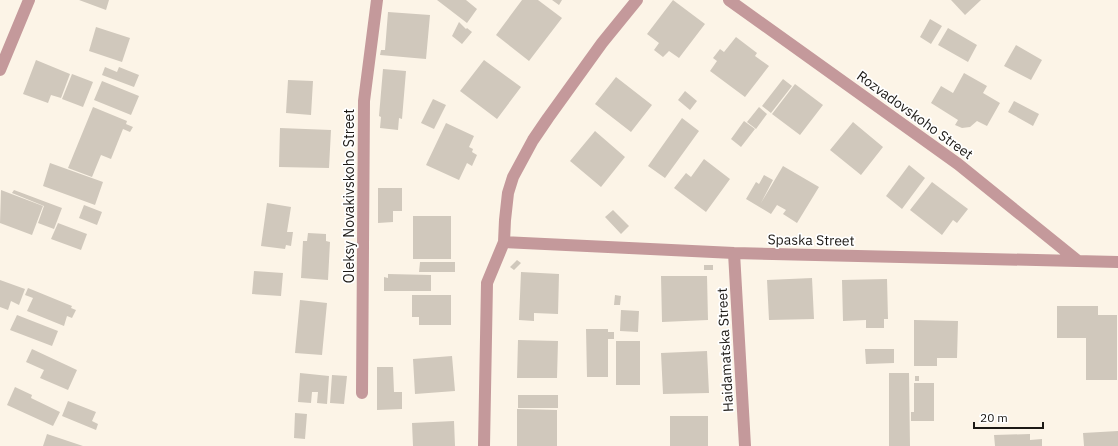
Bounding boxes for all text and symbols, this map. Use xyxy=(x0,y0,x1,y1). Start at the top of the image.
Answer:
street label: Rozvadovskoho Street xyxy=(853,67,977,163)
street label: Oleksy Novakivskoho Street xyxy=(340,109,358,283)
street label: Spaska Street xyxy=(767,230,855,250)
street label: Haidamatska Street xyxy=(713,287,737,413)
scale bar xyxy=(974,404,1043,430)
text: 20 m xyxy=(980,410,1008,425)

